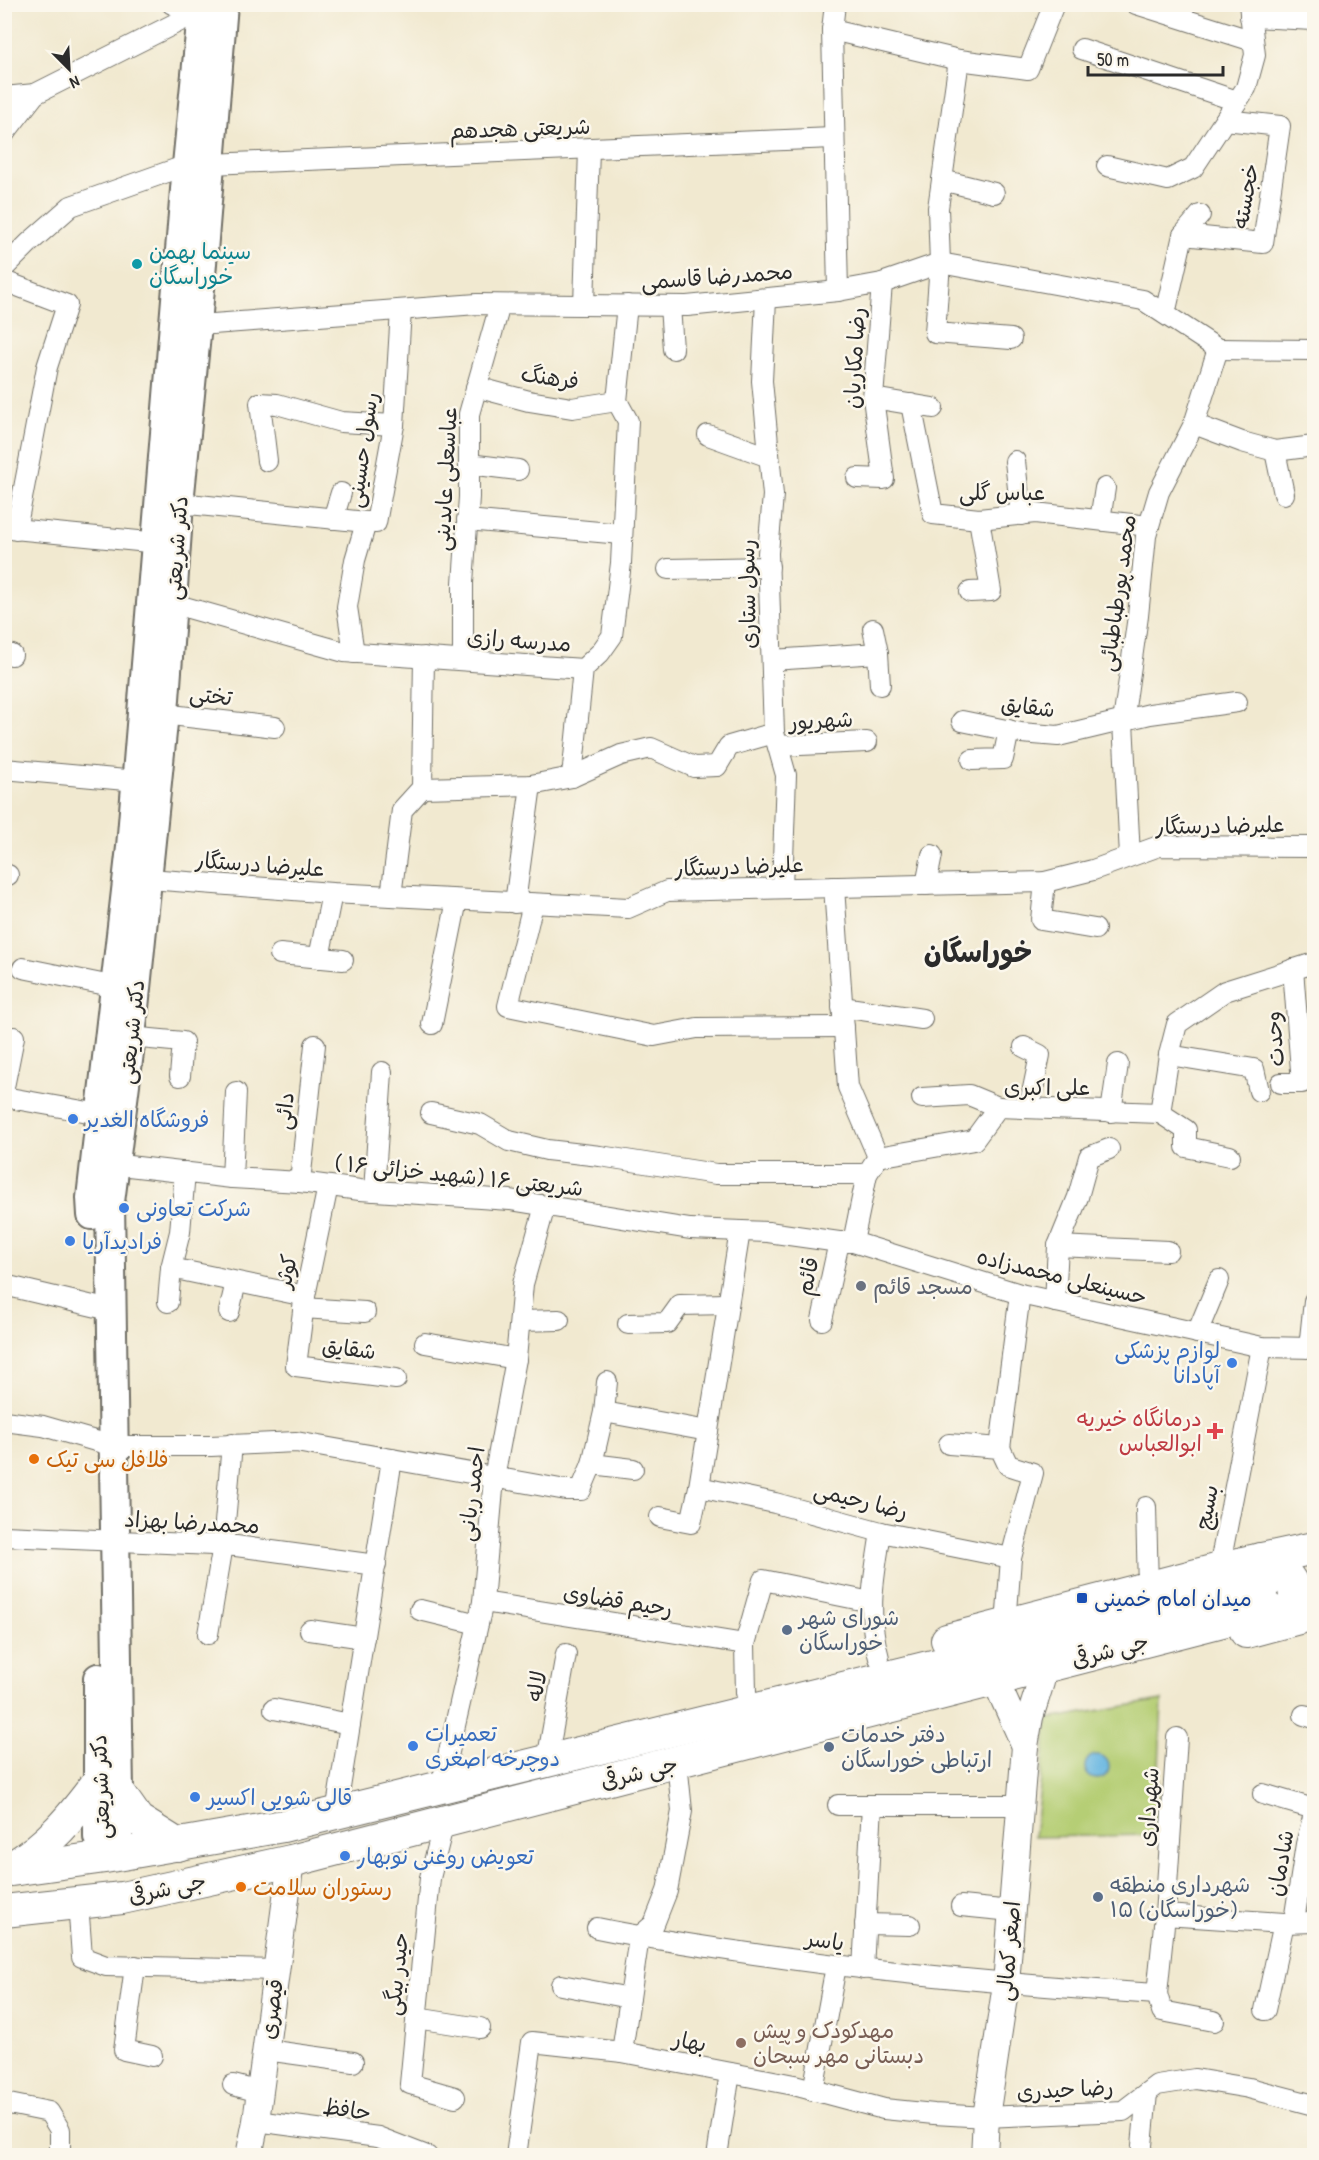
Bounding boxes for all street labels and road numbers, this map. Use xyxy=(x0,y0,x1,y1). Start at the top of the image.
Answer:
street label: شریعتی هجدهم xyxy=(449,111,591,147)
street label: خجسته xyxy=(1224,161,1266,231)
street label: محمدرضا قاسمی xyxy=(640,256,794,296)
street label: رضا مکاریان xyxy=(836,307,872,409)
street label: فرهنگ xyxy=(519,358,581,396)
street label: رسول حسینی xyxy=(339,390,385,510)
street label: عباسعلی عابدینی xyxy=(426,406,464,552)
street label: عباس گلی xyxy=(959,477,1045,507)
street label: دکتر شریعتی xyxy=(157,495,195,601)
street label: محمد پورطباطبائی xyxy=(1091,513,1143,673)
street label: رسول ستاری xyxy=(731,539,763,649)
street label: مدرسه رازی xyxy=(466,621,572,659)
street label: تختی xyxy=(188,678,235,713)
street label: شقایق xyxy=(999,688,1057,724)
street label: شهریور xyxy=(786,703,854,737)
street label: علیرضا درستگار xyxy=(1154,809,1285,841)
street label: علیرضا درستگار xyxy=(194,844,325,883)
street label: علیرضا درستگار xyxy=(673,849,804,883)
street label: دکتر شریعتی xyxy=(111,978,151,1086)
street label: وحدت xyxy=(1257,1010,1291,1068)
street label: علی اکبری xyxy=(1004,1072,1090,1102)
street label: دائی xyxy=(267,1091,301,1131)
street label: شریعتی ۱۶ (شهید خزائی ۱۶ ) xyxy=(333,1147,585,1203)
street label: حسینعلی محمدزاده xyxy=(974,1240,1150,1312)
street label: کوثر xyxy=(267,1252,304,1292)
street label: قائم xyxy=(788,1254,828,1298)
street label: شقایق xyxy=(320,1330,378,1366)
street label: احمد ربانی xyxy=(450,1445,492,1543)
street label: رضا رحیمی xyxy=(811,1474,911,1526)
street label: بسیج xyxy=(1187,1482,1226,1532)
street label: محمدرضا بهزاد xyxy=(124,1503,260,1541)
street label: رحیم قضاوی xyxy=(561,1577,675,1625)
street label: جی شرقی xyxy=(1068,1625,1152,1675)
street label: لاله xyxy=(519,1668,553,1704)
street label: دکتر شریعتی xyxy=(83,1734,117,1840)
street label: جی شرقی xyxy=(597,1748,681,1796)
street label: شهرداری xyxy=(1130,1766,1166,1848)
street label: شادمان xyxy=(1259,1828,1301,1898)
street label: جی شرقی xyxy=(125,1865,209,1911)
street label: اصغر کمالی xyxy=(989,1900,1027,2002)
street label: یاسر xyxy=(802,1922,846,1958)
street label: حیدر بیگی xyxy=(377,1931,415,2017)
street label: قیصری xyxy=(252,1977,290,2041)
street label: بهار xyxy=(669,2023,709,2059)
street label: رضا حیدری xyxy=(1016,2071,1114,2107)
street label: حافظ xyxy=(321,2091,373,2127)

